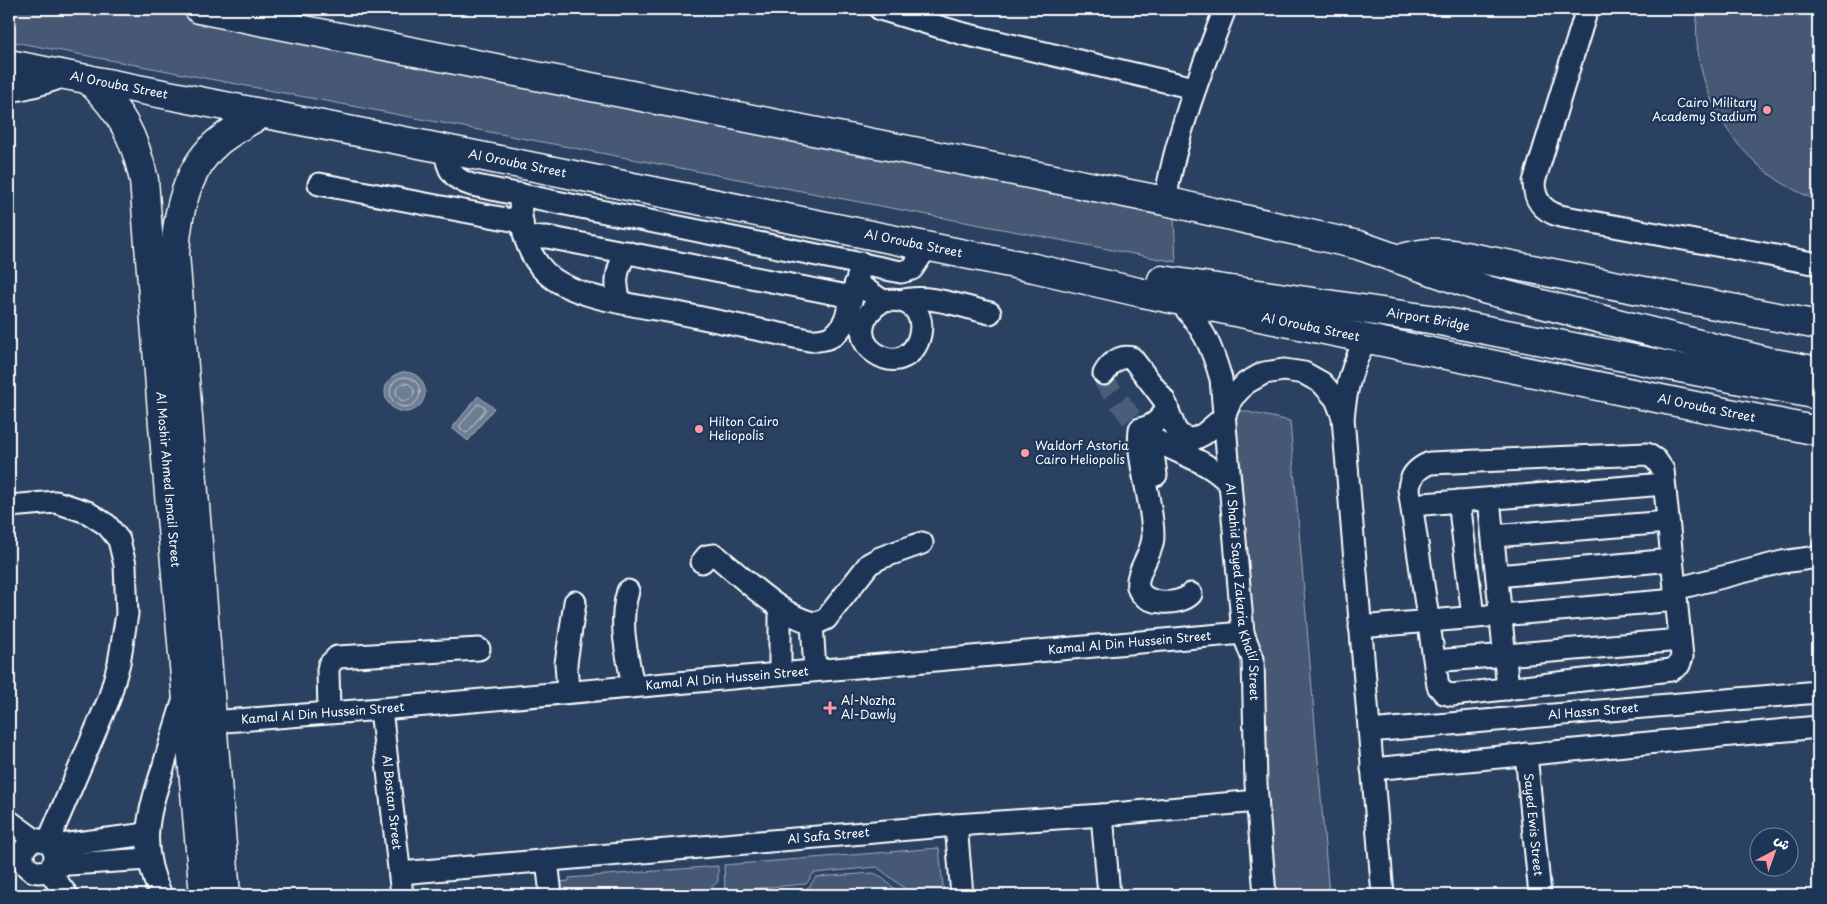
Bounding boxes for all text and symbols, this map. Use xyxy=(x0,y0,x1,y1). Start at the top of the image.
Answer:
street label: Al Orouba Street xyxy=(69,66,170,103)
place label: Cairo Military Academy Stadium xyxy=(1652,93,1757,125)
marker: Cairo Military Academy Stadium xyxy=(1761,104,1773,116)
street label: Al Orouba Street xyxy=(467,144,568,181)
street label: Al Orouba Street xyxy=(863,224,964,261)
street label: Airport Bridge xyxy=(1385,303,1471,335)
street label: Al Orouba Street xyxy=(1260,308,1361,345)
street label: Al Orouba Street xyxy=(1656,388,1757,426)
street label: Al Moshir Ahmed Ismail Street xyxy=(152,391,185,568)
place label: Hilton Cairo Heliopolis xyxy=(709,412,779,444)
marker: Hilton Cairo Heliopolis xyxy=(693,423,705,435)
place label: Waldorf Astoria Cairo Heliopolis xyxy=(1035,436,1129,468)
marker: Waldorf Astoria Cairo Heliopolis xyxy=(1019,447,1031,459)
street label: Al Shahid Sayed Zakaria Khalil Street xyxy=(1222,482,1264,701)
street label: Kamal Al Din Hussein Street xyxy=(1047,626,1212,658)
street label: Kamal Al Din Hussein Street xyxy=(645,661,809,694)
place label: Al-Nozha Al-Dawly xyxy=(841,691,896,723)
street label: Kamal Al Din Hussein Street xyxy=(240,697,405,728)
street label: Al Hassn Street xyxy=(1547,698,1639,723)
marker: Al-Nozha Al-Dawly xyxy=(823,701,837,715)
street label: Al Bostan Street xyxy=(378,754,407,851)
street label: Sayed Ewis Street xyxy=(1520,772,1548,877)
street label: Al Safa Street xyxy=(787,823,870,848)
north arrow xyxy=(1750,826,1800,876)
text: ش xyxy=(1770,829,1796,855)

